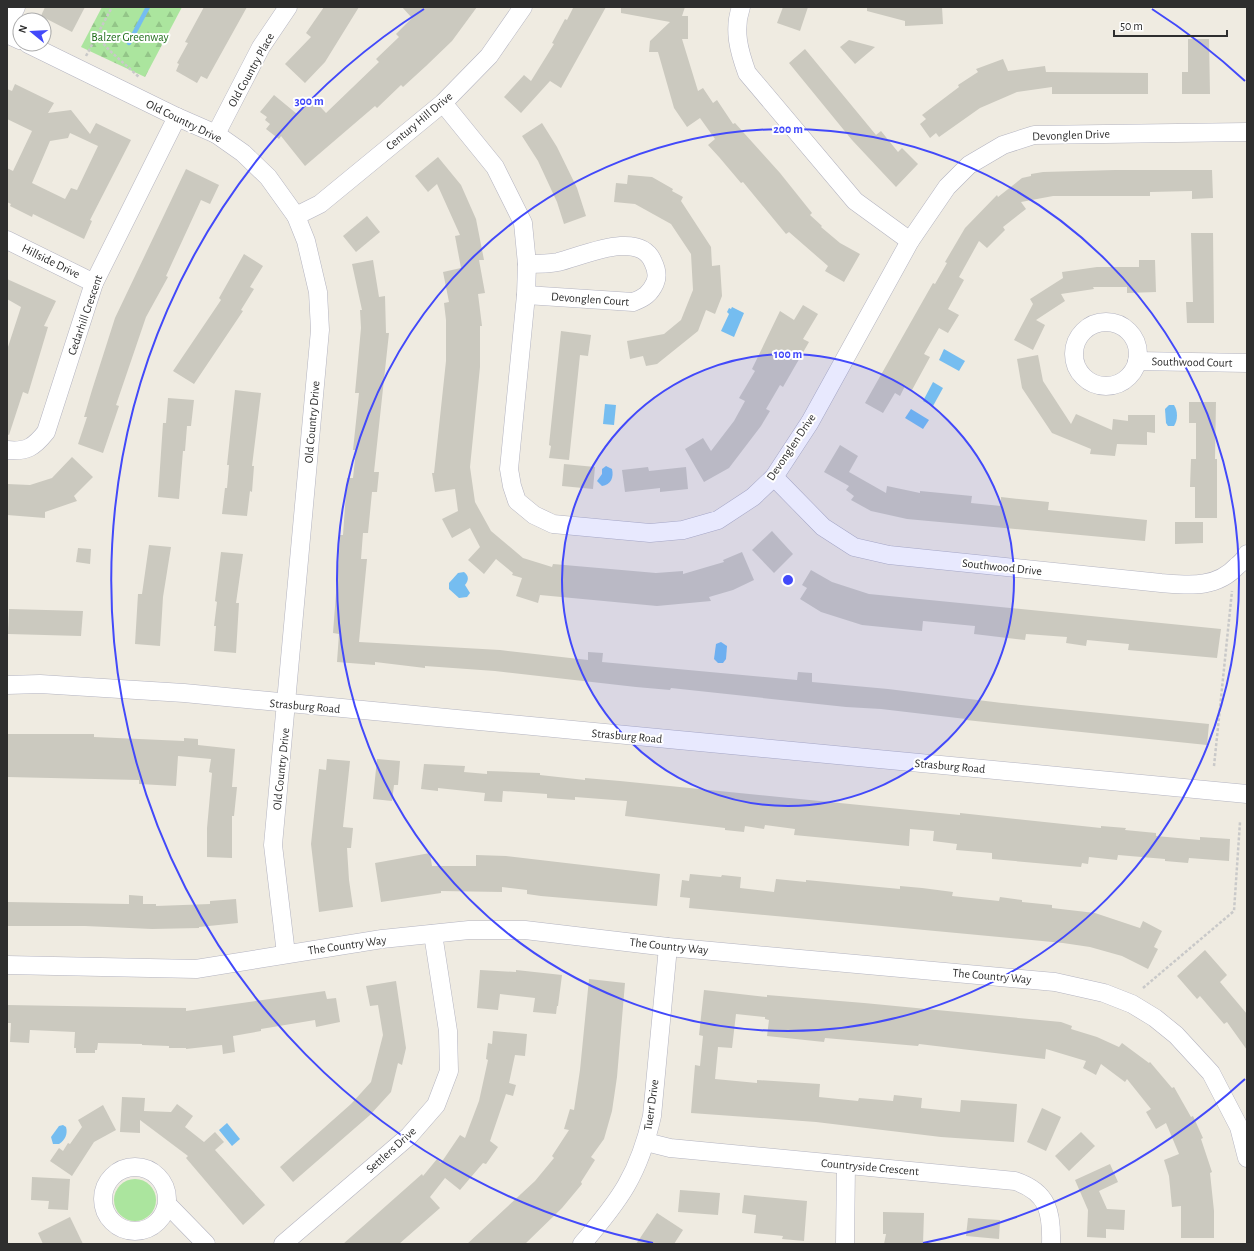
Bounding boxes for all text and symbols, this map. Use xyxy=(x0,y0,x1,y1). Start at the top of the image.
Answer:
north arrow xyxy=(12,12,52,52)
scale bar xyxy=(1114,12,1227,38)
text: 50 m xyxy=(1120,20,1143,32)
text: N xyxy=(17,24,29,34)
park label: Balzer Greenway xyxy=(91,31,169,44)
street label: Old Country Place xyxy=(226,31,277,110)
street label: Century Hill Drive xyxy=(383,90,455,153)
text: 300 m xyxy=(294,95,324,107)
street label: Old Country Drive xyxy=(144,97,224,145)
text: 200 m xyxy=(773,123,803,135)
street label: Devonglen Drive xyxy=(1032,128,1110,142)
street label: Hillside Drive xyxy=(20,242,82,280)
street label: Cedarhill Crescent xyxy=(66,273,104,357)
street label: Devonglen Court xyxy=(551,290,630,308)
text: 100 m xyxy=(774,348,802,360)
street label: Southwood Court xyxy=(1152,355,1233,369)
street label: Old Country Drive xyxy=(302,380,323,464)
street label: Devonglen Drive xyxy=(764,411,818,483)
street label: Southwood Drive xyxy=(962,557,1042,577)
centre of rings xyxy=(781,573,795,587)
street label: Strasburg Road xyxy=(269,697,341,715)
street label: Old Country Drive xyxy=(271,727,292,811)
street label: Strasburg Road xyxy=(591,727,663,745)
street label: Strasburg Road xyxy=(914,757,986,775)
street label: The Country Way xyxy=(307,934,387,957)
street label: The Country Way xyxy=(629,936,709,957)
street label: The Country Way xyxy=(952,967,1032,986)
street label: Tuerr Drive xyxy=(641,1079,661,1131)
street label: Settlers Drive xyxy=(364,1125,418,1175)
street label: Countryside Crescent xyxy=(821,1157,920,1178)

